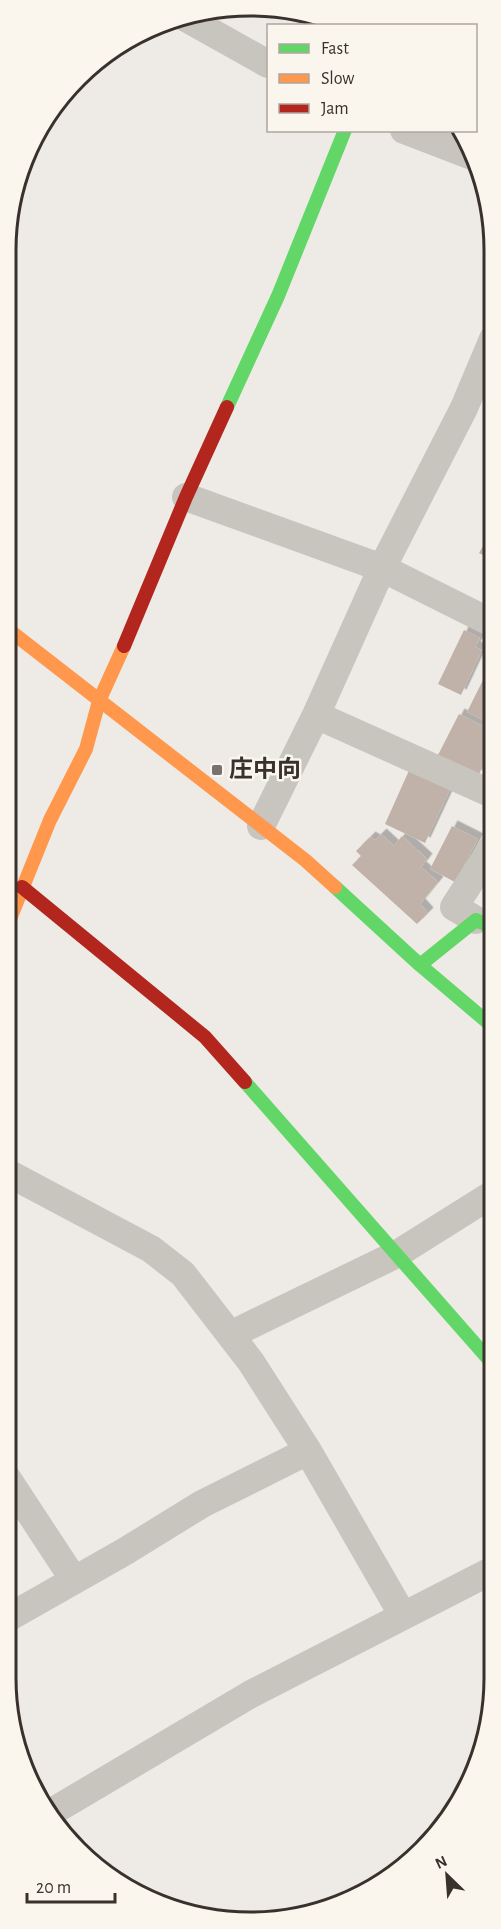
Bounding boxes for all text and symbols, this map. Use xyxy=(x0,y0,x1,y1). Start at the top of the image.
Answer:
legend xyxy=(267,24,477,132)
text: Fast xyxy=(321,40,349,58)
text: Slow xyxy=(321,70,354,88)
text: Jam xyxy=(321,100,349,118)
place label: 庄中向 xyxy=(229,756,301,782)
marker: 庄中向 xyxy=(210,763,224,777)
north arrow xyxy=(417,1845,477,1905)
text: N xyxy=(433,1853,450,1872)
scale bar xyxy=(27,1866,116,1904)
text: 20 m xyxy=(36,1879,71,1897)

